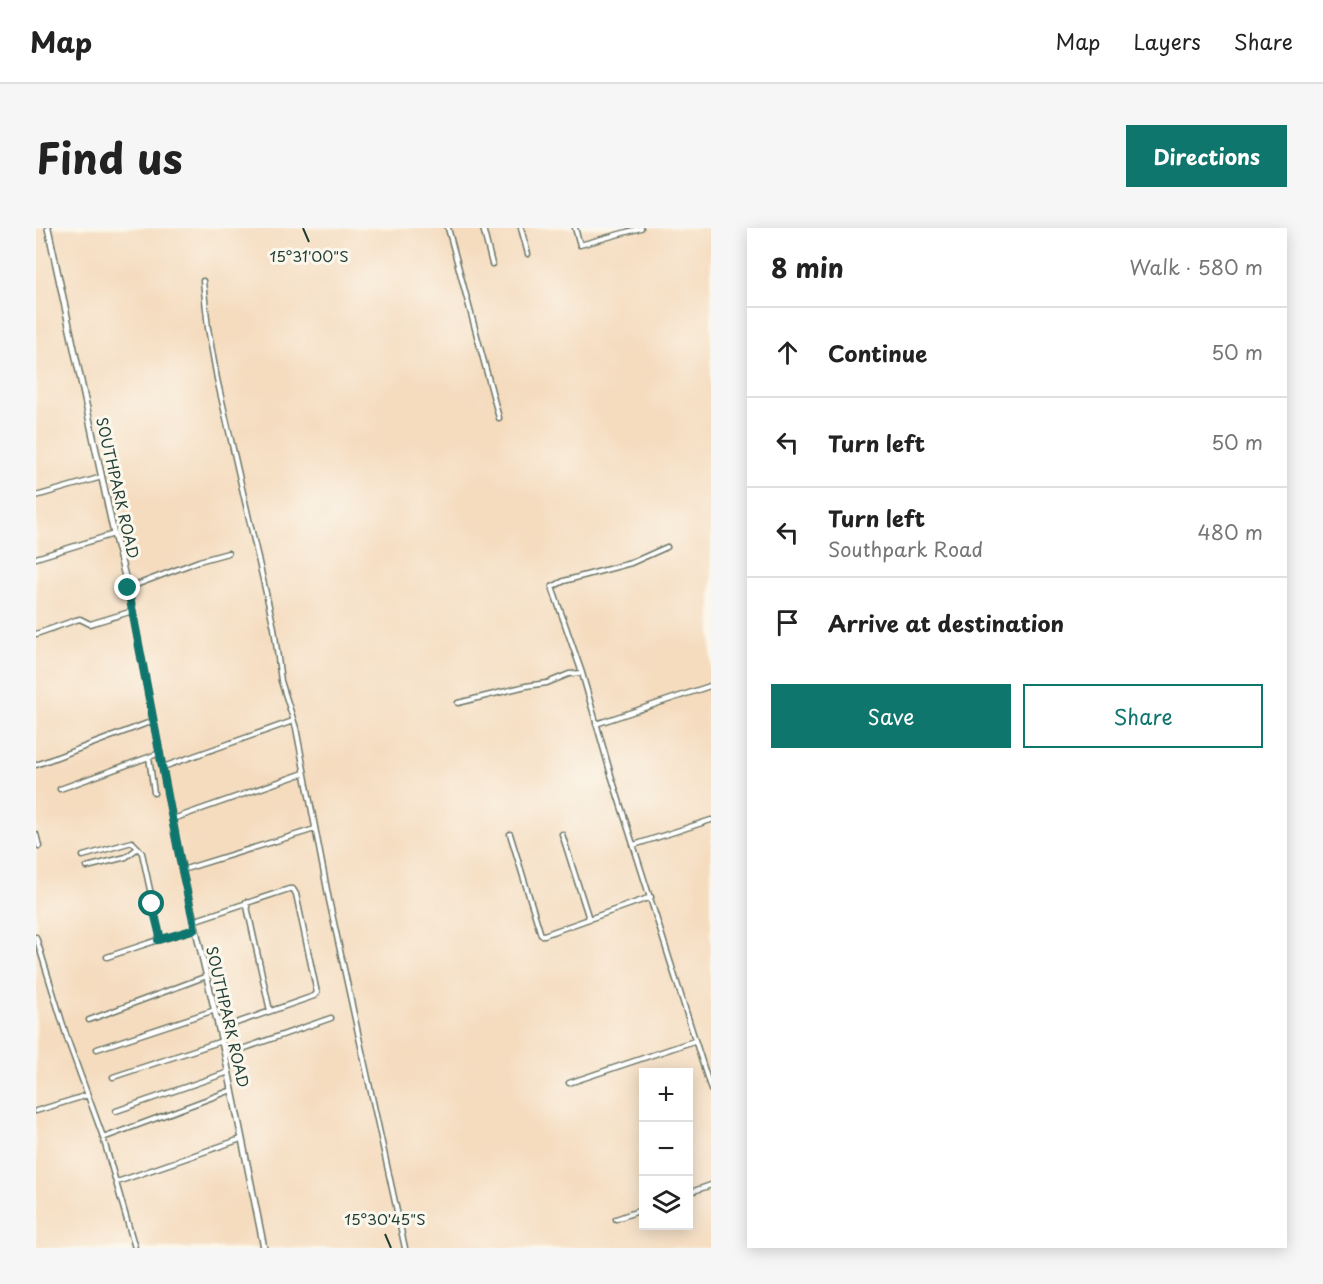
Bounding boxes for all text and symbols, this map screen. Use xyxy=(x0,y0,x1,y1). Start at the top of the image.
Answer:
text: Map xyxy=(30,20,92,63)
text: Map xyxy=(1056,25,1100,57)
text: Layers xyxy=(1133,25,1201,57)
text: Share xyxy=(1234,25,1293,57)
text: Find us xyxy=(36,125,183,188)
button: Directions xyxy=(1126,125,1287,187)
text: 15°31'00"S xyxy=(269,244,349,267)
text: 8 min xyxy=(771,248,844,287)
text: Walk · 580 m xyxy=(1129,252,1263,282)
icon: ahead xyxy=(771,336,804,369)
text: Continue xyxy=(828,336,927,369)
text: 50 m xyxy=(1211,337,1263,367)
street label: SOUTHPARK ROAD xyxy=(91,415,146,561)
icon: left xyxy=(771,426,804,459)
text: Turn left xyxy=(828,426,925,459)
text: 50 m xyxy=(1211,427,1263,457)
text: Turn left xyxy=(828,501,925,534)
icon: left xyxy=(771,516,804,549)
text: 480 m xyxy=(1198,517,1263,547)
text: Southpark Road xyxy=(828,534,983,564)
route end xyxy=(114,574,140,600)
icon: arrive xyxy=(771,606,804,639)
text: Arrive at destination xyxy=(828,606,1064,639)
button: Save xyxy=(771,684,1011,748)
button: Share xyxy=(1023,684,1263,748)
route start xyxy=(138,890,164,916)
street label: SOUTHPARK ROAD xyxy=(201,944,256,1090)
map controls xyxy=(639,1068,693,1230)
button: + xyxy=(639,1068,693,1122)
button: − xyxy=(639,1122,693,1176)
button: layers xyxy=(639,1176,693,1230)
text: 15°30'45"S xyxy=(344,1207,426,1230)

